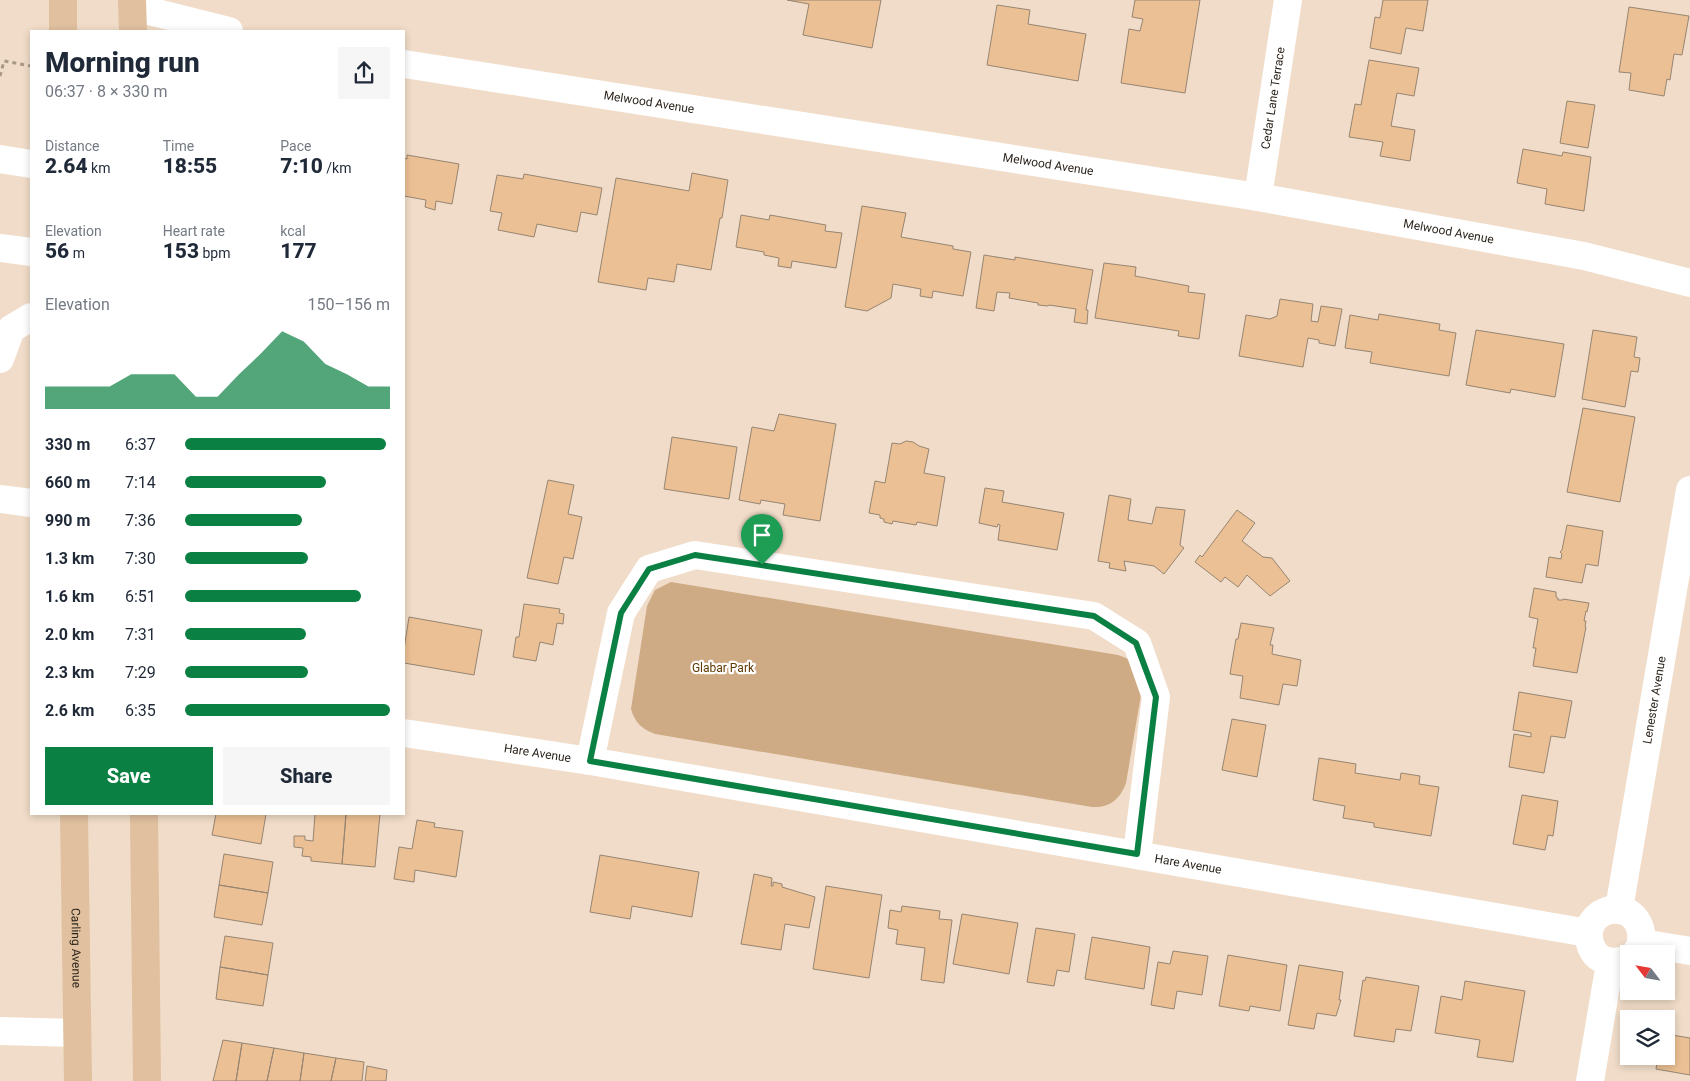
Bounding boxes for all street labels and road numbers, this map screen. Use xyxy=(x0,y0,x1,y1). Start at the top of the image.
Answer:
street label: Cedar Lane Terrace xyxy=(1258,46,1288,150)
street label: Melwood Avenue xyxy=(603,88,695,116)
street label: Melwood Avenue xyxy=(1002,150,1095,178)
street label: Melwood Avenue xyxy=(1402,216,1495,247)
street label: Lenester Avenue xyxy=(1640,655,1669,745)
street label: Hare Avenue xyxy=(503,741,572,765)
street label: Hare Avenue xyxy=(1154,851,1223,877)
street label: Carling Avenue xyxy=(68,908,84,988)

